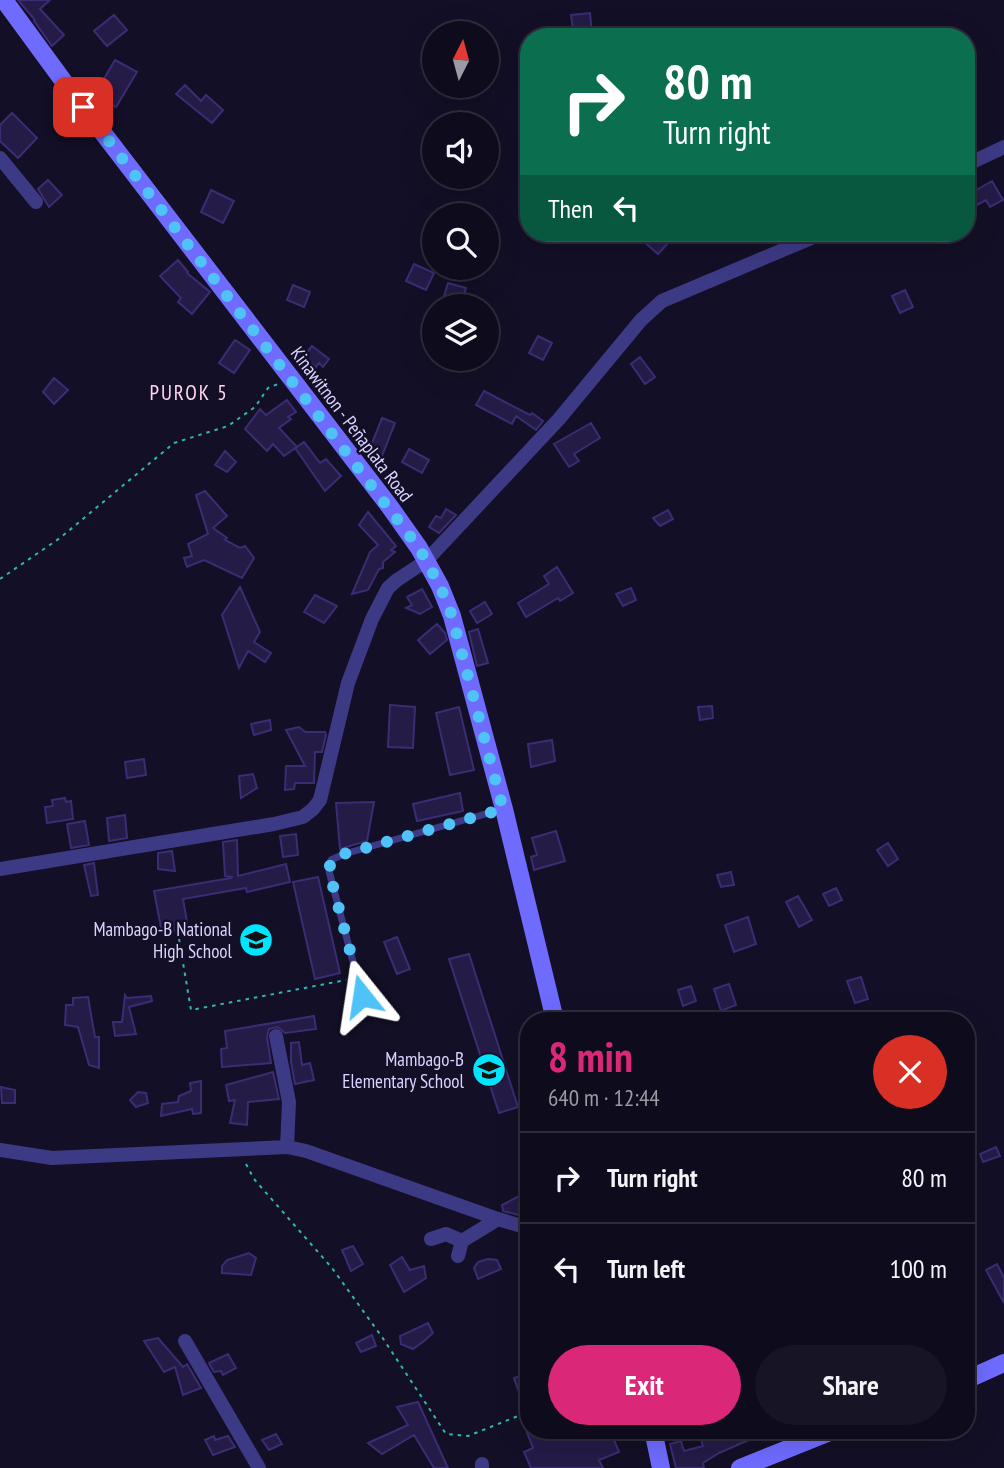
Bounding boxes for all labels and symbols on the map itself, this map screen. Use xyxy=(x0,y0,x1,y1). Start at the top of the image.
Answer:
north arrow xyxy=(422,21,499,98)
pin xyxy=(53,77,113,137)
street label: Kinawitnon - Peñaplata Road xyxy=(286,342,418,506)
district label: PUROK 5 xyxy=(149,379,229,406)
place label: Mambago-B National High School xyxy=(93,917,233,963)
school or university icon: Mambago-B National High School xyxy=(237,921,275,959)
position arrow xyxy=(325,959,399,1033)
place label: Mambago-B Elementary School xyxy=(342,1047,465,1093)
school or university icon: Mambago-B Elementary School xyxy=(470,1051,508,1089)

